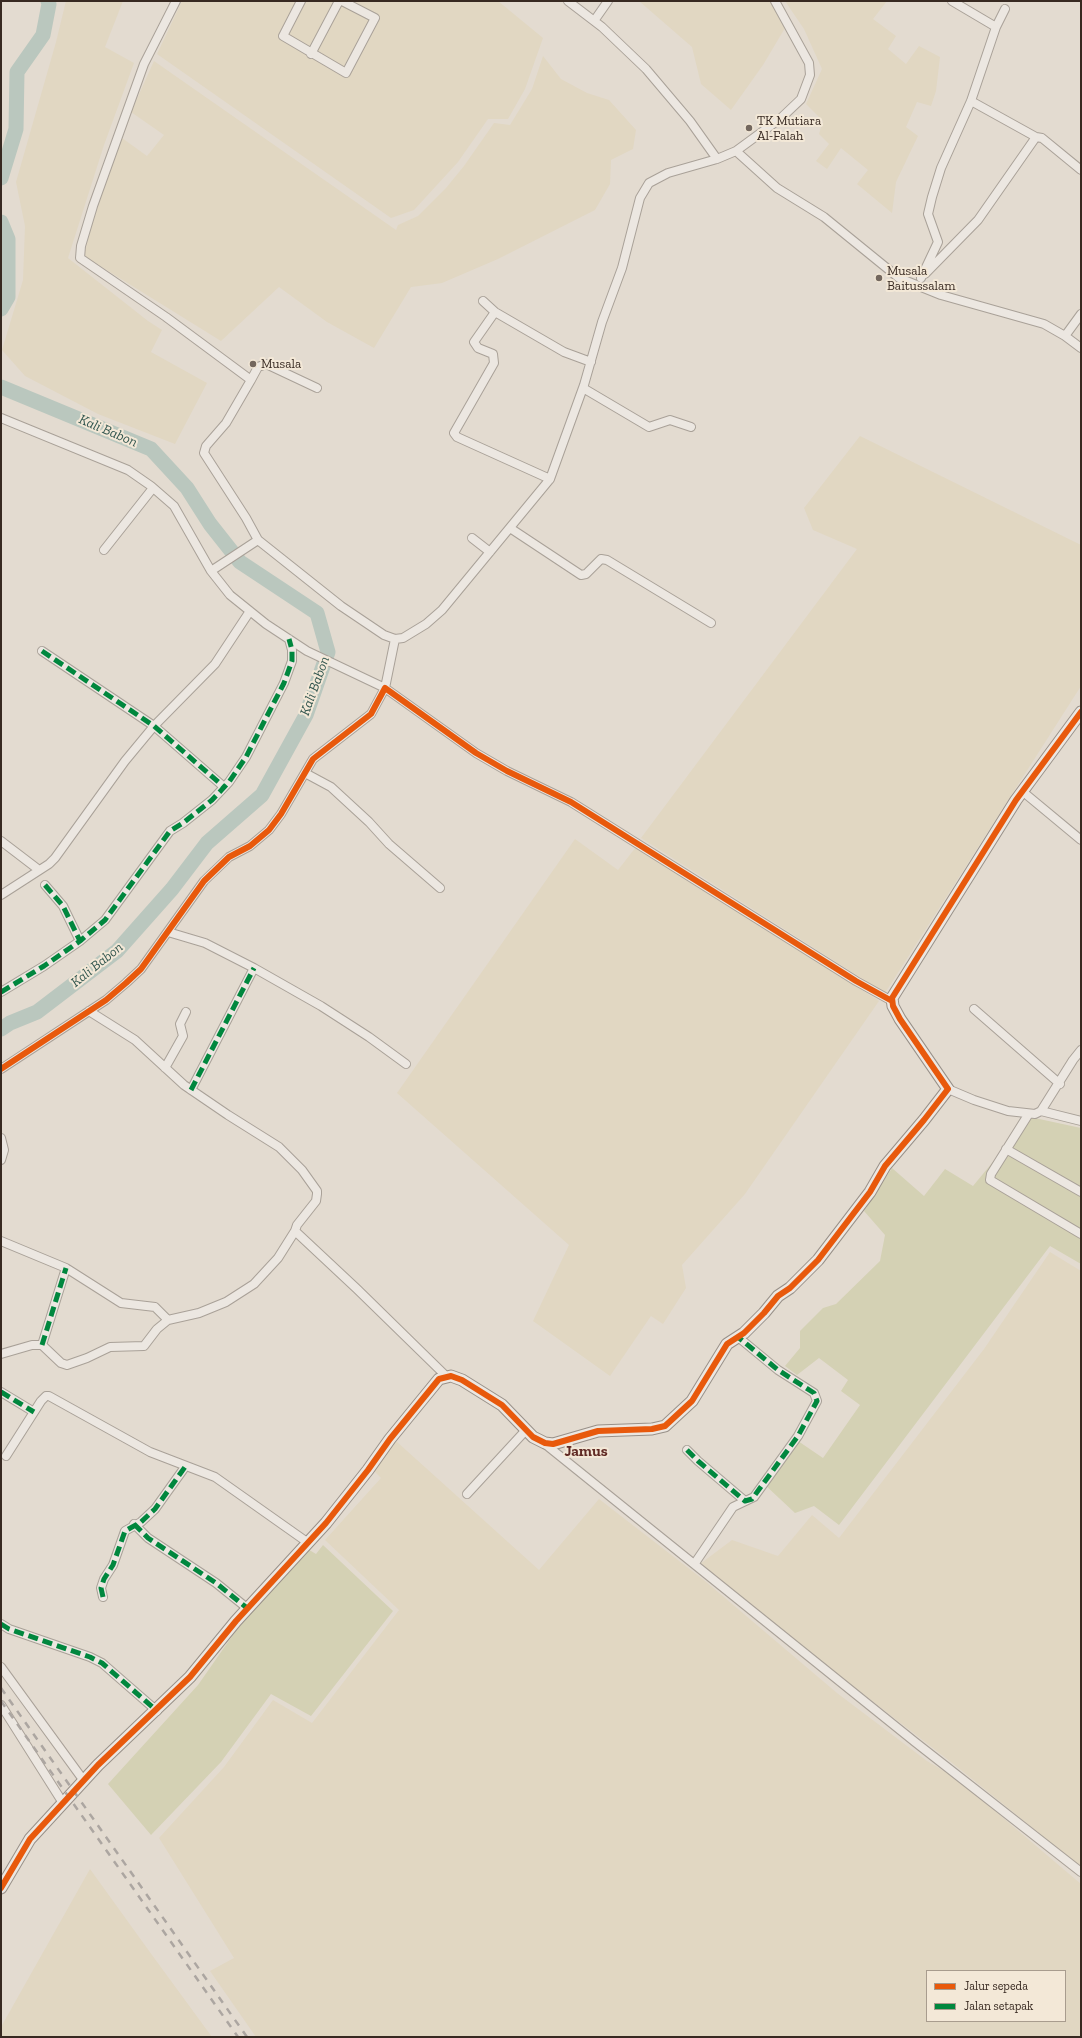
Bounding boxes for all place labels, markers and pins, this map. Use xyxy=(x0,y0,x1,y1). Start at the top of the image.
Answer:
place label: TK Mutiara Al-Falah xyxy=(757,113,821,144)
marker: TK Mutiara Al-Falah xyxy=(744,123,754,133)
place label: Musala Baitussalam xyxy=(887,263,956,294)
marker: Musala Baitussalam xyxy=(874,273,884,283)
place label: Musala xyxy=(261,356,301,372)
marker: Musala xyxy=(248,359,258,369)

